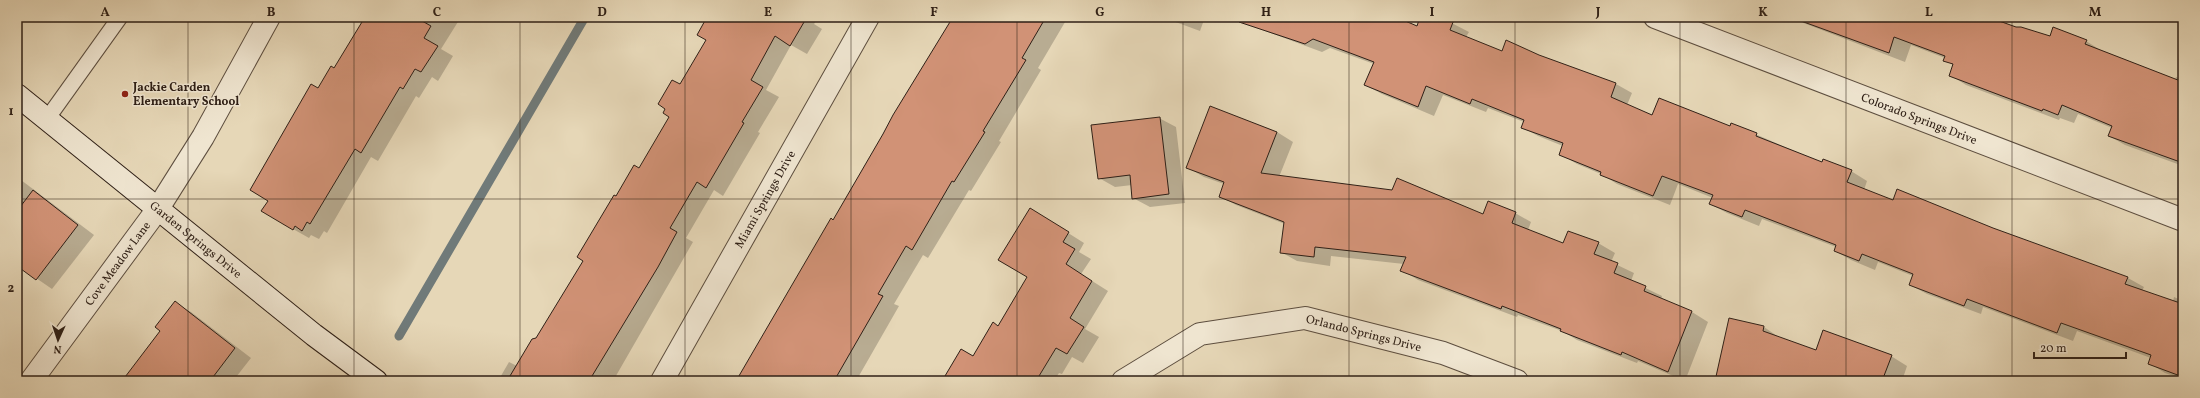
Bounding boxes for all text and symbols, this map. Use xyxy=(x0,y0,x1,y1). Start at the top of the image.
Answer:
text: A xyxy=(100,4,110,22)
text: B xyxy=(267,4,276,22)
text: C xyxy=(433,4,441,22)
text: D xyxy=(597,4,607,22)
text: E xyxy=(764,4,772,22)
text: F xyxy=(930,4,938,22)
text: G xyxy=(1095,4,1105,22)
text: H xyxy=(1261,4,1271,22)
text: I xyxy=(1430,4,1435,22)
text: J xyxy=(1595,4,1601,22)
text: K xyxy=(1758,4,1768,22)
text: L xyxy=(1925,4,1933,22)
text: M xyxy=(2089,4,2102,22)
place label: Jackie Carden Elementary School xyxy=(132,80,239,110)
marker: Jackie Carden Elementary School xyxy=(120,89,130,99)
street label: Colorado Springs Drive xyxy=(1858,90,1979,149)
text: 1 xyxy=(8,103,14,121)
street label: Miami Springs Drive xyxy=(732,148,800,251)
street label: Garden Springs Drive xyxy=(146,198,245,283)
street label: Cove Meadow Lane xyxy=(82,218,155,309)
text: 2 xyxy=(8,280,15,298)
street label: Orlando Springs Drive xyxy=(1304,312,1423,356)
north arrow xyxy=(38,320,78,360)
scale bar xyxy=(2034,334,2126,360)
text: N xyxy=(53,341,62,356)
text: 20 m xyxy=(2040,341,2067,357)

